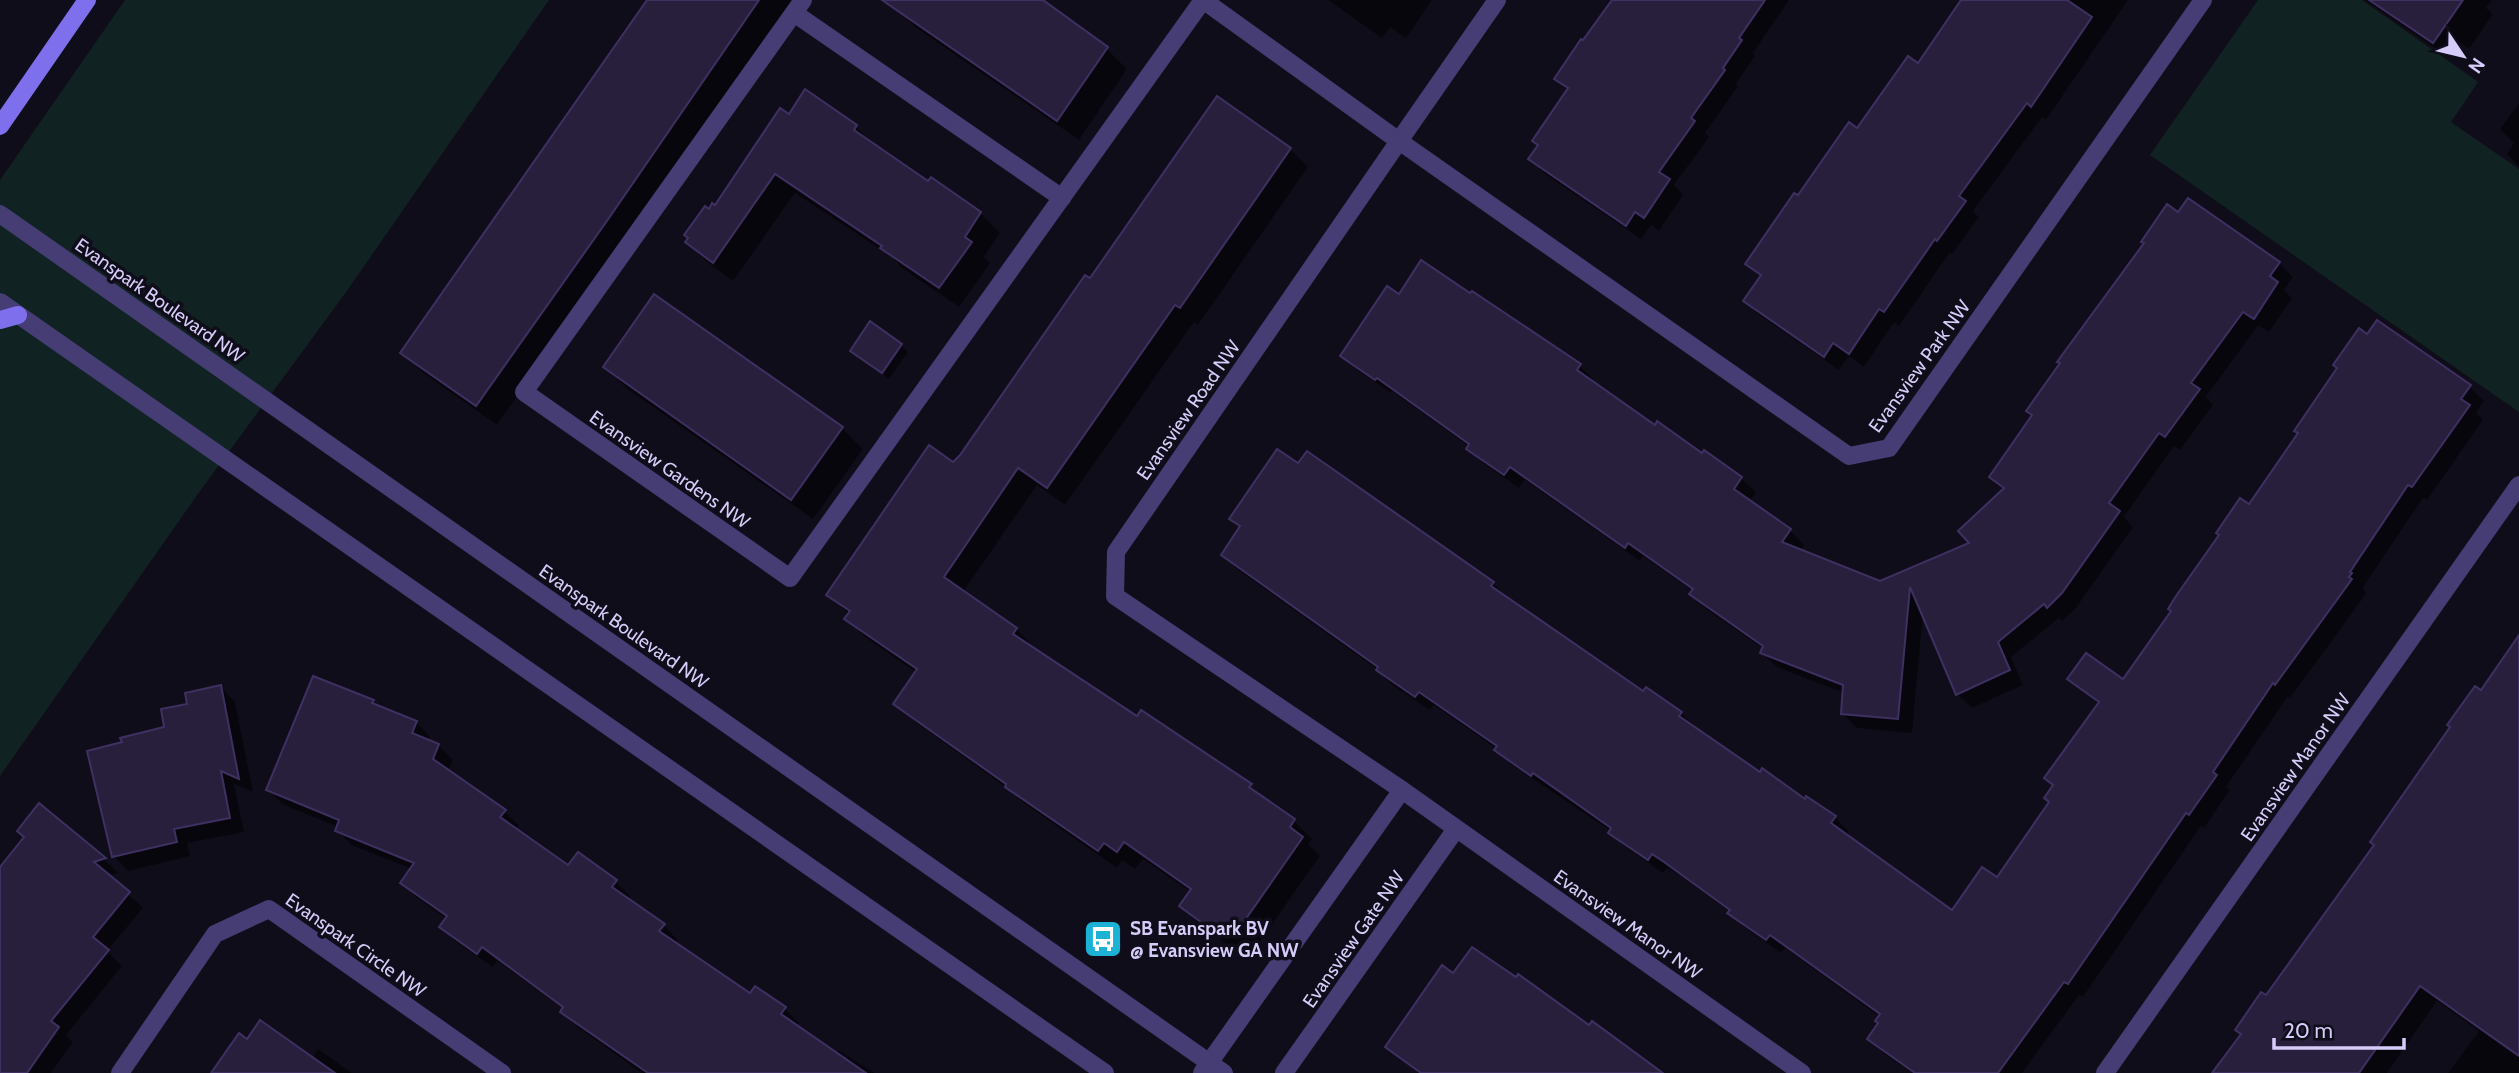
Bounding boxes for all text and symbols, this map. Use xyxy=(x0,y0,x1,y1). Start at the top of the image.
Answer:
north arrow xyxy=(2428,21,2498,91)
text: N xyxy=(2463,53,2490,78)
street label: Evanspark Boulevard NW xyxy=(71,233,249,368)
street label: Evansview Park NW xyxy=(1864,296,1975,437)
street label: Evansview Road NW xyxy=(1132,336,1245,484)
street label: Evansview Gardens NW xyxy=(585,405,754,533)
street label: Evanspark Boulevard NW xyxy=(535,559,713,694)
street label: Evansview Manor NW xyxy=(2236,689,2355,846)
street label: Evansview Manor NW xyxy=(1549,865,1706,984)
street label: Evansview Gate NW xyxy=(1298,866,1409,1012)
street label: Evanspark Circle NW xyxy=(281,888,430,1002)
place label: SB Evanspark BV @ Evansview GA NW xyxy=(1130,917,1299,962)
bus stop icon: SB Evanspark BV @ Evansview GA NW xyxy=(1082,918,1124,960)
scale bar xyxy=(2274,1006,2404,1050)
text: 20 m xyxy=(2284,1018,2333,1043)

